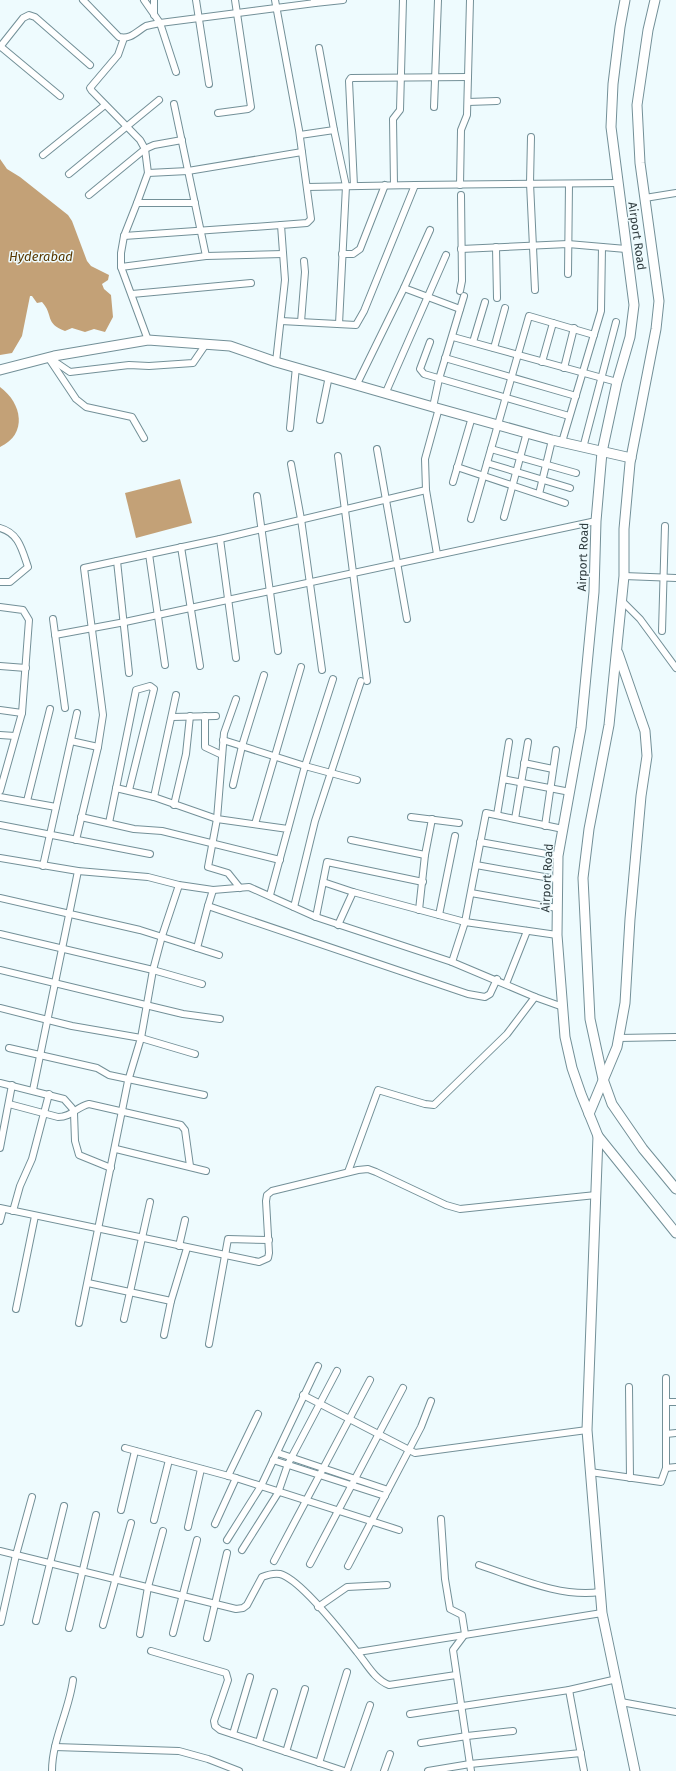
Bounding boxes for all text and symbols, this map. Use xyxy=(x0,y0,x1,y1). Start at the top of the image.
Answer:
street label: Airport Road xyxy=(625,201,649,271)
water label: Hyderabad xyxy=(9,249,73,264)
street label: Airport Road xyxy=(575,522,591,592)
street label: Airport Road xyxy=(538,843,556,913)

